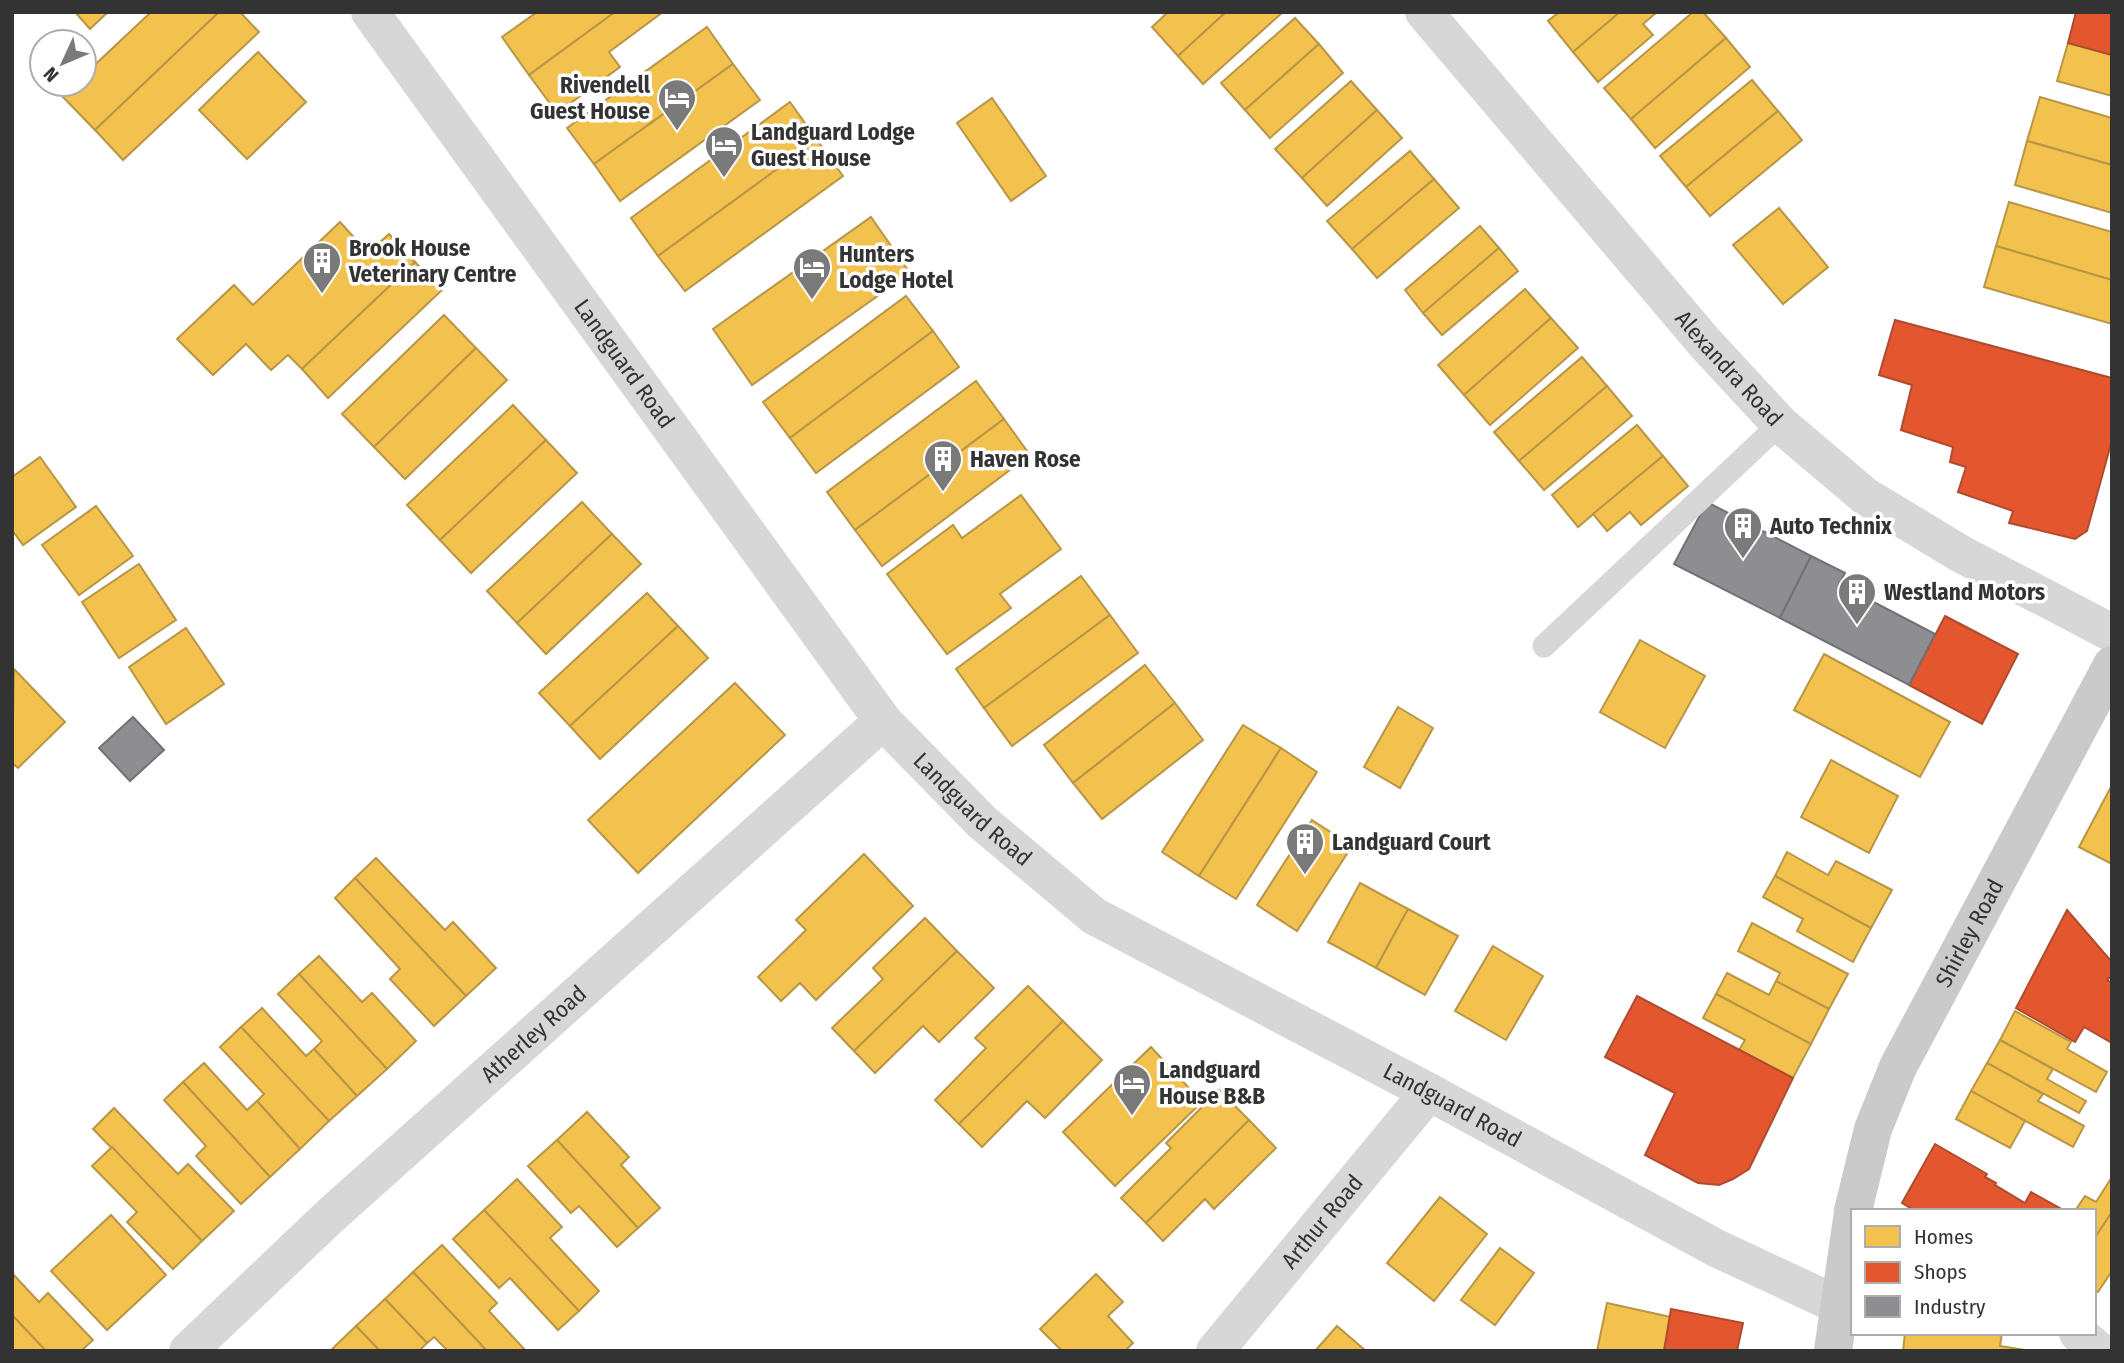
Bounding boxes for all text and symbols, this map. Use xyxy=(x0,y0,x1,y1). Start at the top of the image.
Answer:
north arrow xyxy=(28,28,98,98)
text: N xyxy=(39,62,63,87)
place label: Rivendell Guest House xyxy=(530,71,651,125)
hotel icon: Rivendell Guest House xyxy=(656,77,698,132)
place label: Landguard Lodge Guest House xyxy=(751,118,915,172)
hotel icon: Landguard Lodge Guest House xyxy=(703,124,745,179)
place label: Brook House Veterinary Centre xyxy=(348,234,517,288)
building icon: Brook House Veterinary Centre xyxy=(301,240,343,295)
place label: Hunters Lodge Hotel xyxy=(839,240,954,294)
hotel icon: Hunters Lodge Hotel xyxy=(791,246,833,301)
street label: Landguard Road xyxy=(568,294,680,434)
street label: Alexandra Road xyxy=(1669,305,1789,432)
building icon: Haven Rose xyxy=(922,438,964,493)
place label: Haven Rose xyxy=(970,445,1081,473)
building icon: Auto Technix xyxy=(1722,505,1764,560)
place label: Auto Technix xyxy=(1769,512,1893,540)
building icon: Westland Motors xyxy=(1836,571,1878,626)
place label: Westland Motors xyxy=(1884,578,2045,606)
street label: Landguard Road xyxy=(908,747,1037,872)
building icon: Landguard Court xyxy=(1284,821,1326,876)
place label: Landguard Court xyxy=(1332,828,1491,856)
street label: Shirley Road xyxy=(1929,874,2009,992)
street label: Atherley Road xyxy=(475,979,592,1088)
place label: Landguard House B&B xyxy=(1159,1056,1265,1110)
street label: Landguard Road xyxy=(1379,1057,1526,1154)
hotel icon: Landguard House B&B xyxy=(1111,1062,1153,1117)
street label: Arthur Road xyxy=(1275,1169,1369,1274)
legend xyxy=(1851,1209,2096,1335)
text: Homes xyxy=(1914,1224,1973,1250)
text: Shops xyxy=(1914,1259,1967,1285)
text: Industry xyxy=(1914,1294,1986,1320)

